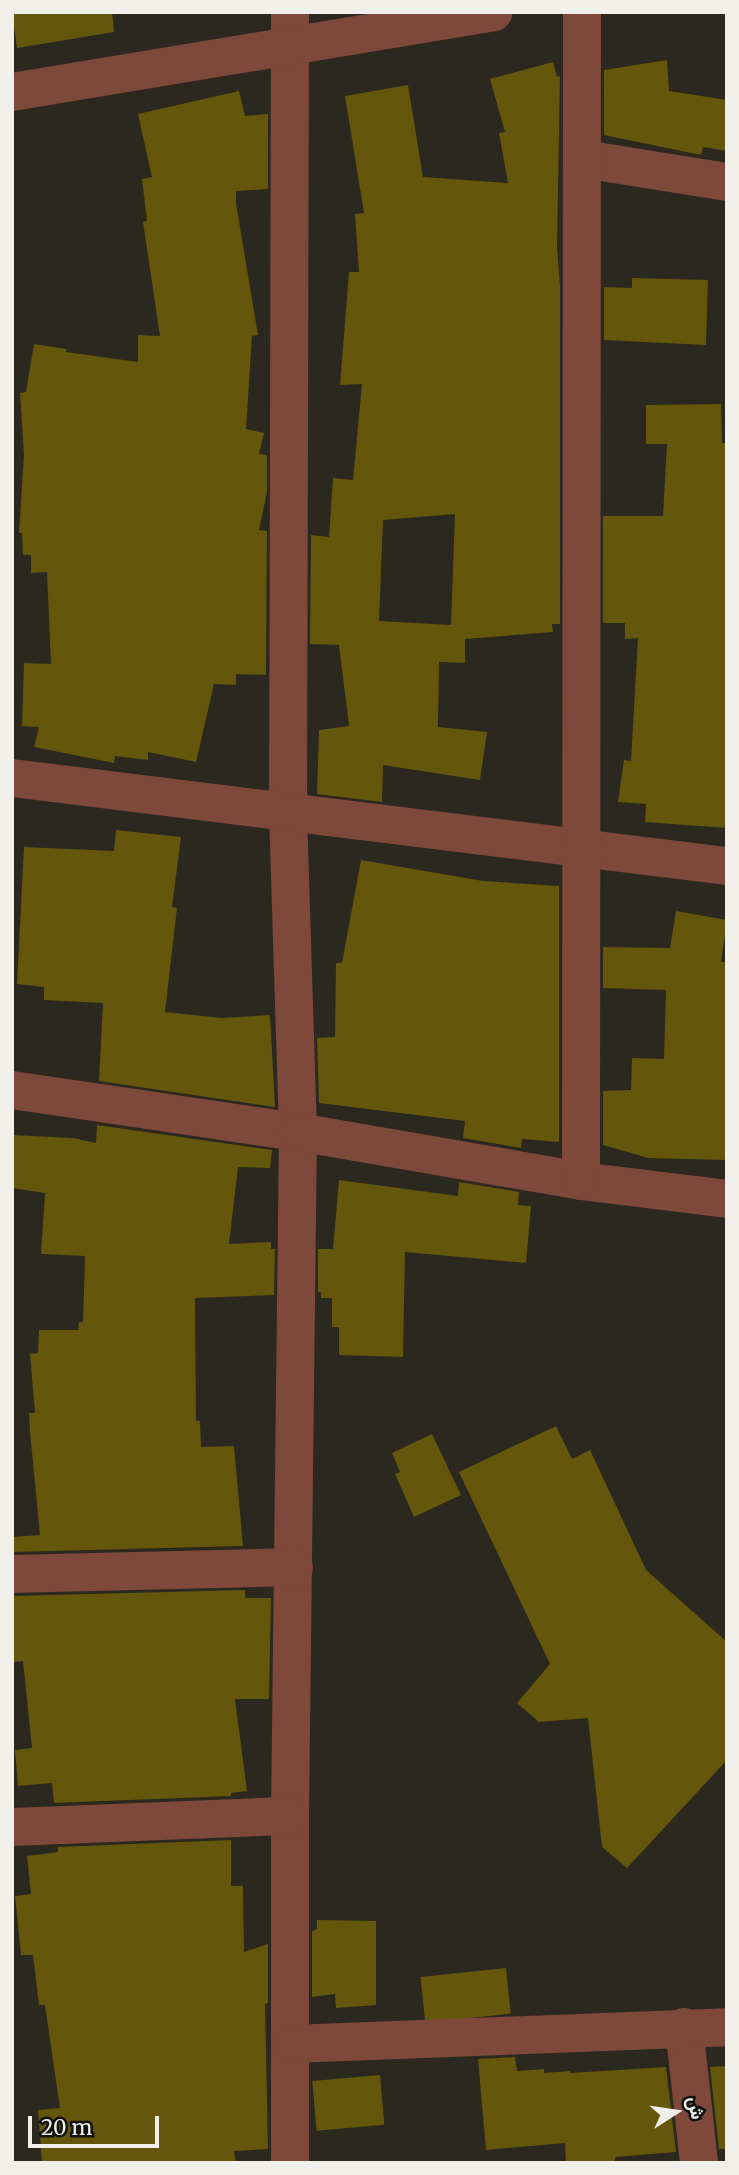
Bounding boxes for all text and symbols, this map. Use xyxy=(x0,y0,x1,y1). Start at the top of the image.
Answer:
north arrow xyxy=(641,2077,711,2147)
text: ش xyxy=(682,2094,711,2121)
scale bar xyxy=(32,2102,163,2146)
text: 20 m xyxy=(41,2114,92,2141)

